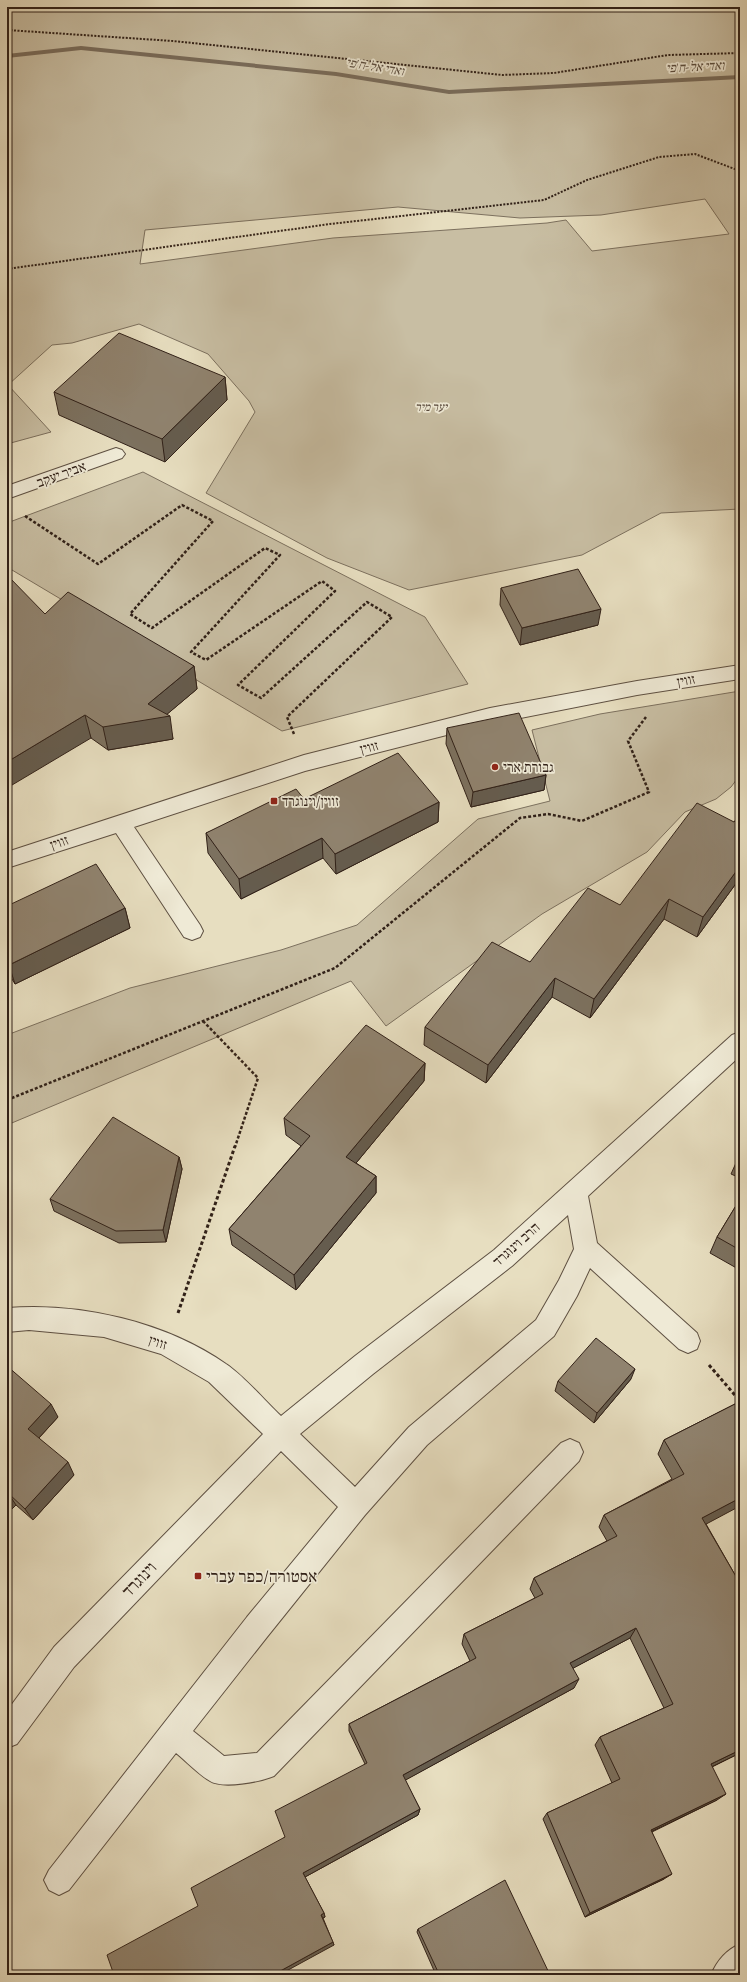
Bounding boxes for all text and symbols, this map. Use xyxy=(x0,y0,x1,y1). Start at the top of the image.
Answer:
water label: ואדי אל-ח'פי xyxy=(345,53,407,80)
water label: ואדי אל-ח'פי xyxy=(665,56,726,77)
park label: יער מיר xyxy=(415,399,449,415)
street label: אביר יעקב xyxy=(34,457,89,492)
street label: זווין xyxy=(675,670,697,691)
street label: זווין xyxy=(358,736,380,759)
place label: גבורת ארי xyxy=(503,758,554,777)
marker: גבורת ארי xyxy=(490,762,500,772)
place label: זווין/וינוגרד xyxy=(282,792,339,811)
marker: זווין/וינוגרד xyxy=(269,796,279,806)
street label: זווין xyxy=(47,831,71,854)
street label: הרב וינוגרד xyxy=(489,1218,544,1271)
street label: זווין xyxy=(146,1331,170,1354)
street label: וינוגרד xyxy=(117,1557,162,1602)
place label: אסטורה/כפר עברי xyxy=(206,1565,317,1588)
marker: אסטורה/כפר עברי xyxy=(193,1571,203,1581)

